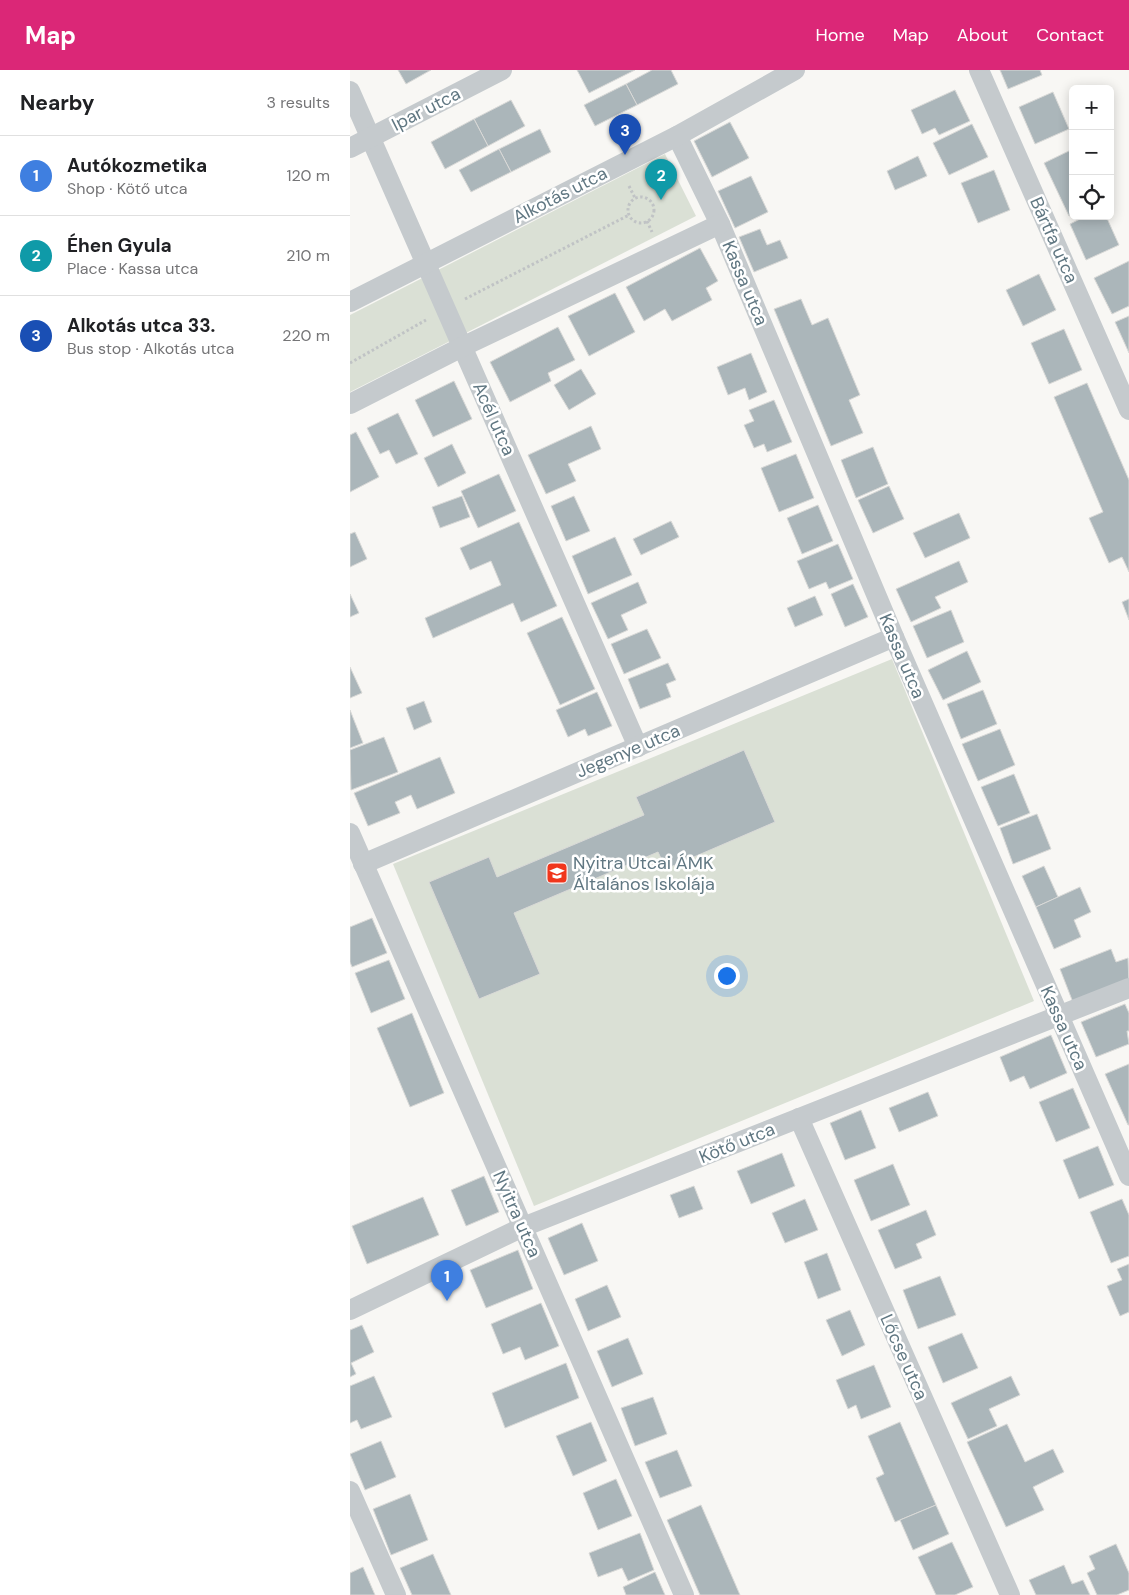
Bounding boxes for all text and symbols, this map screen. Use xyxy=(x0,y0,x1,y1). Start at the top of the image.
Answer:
text: Map xyxy=(25,20,76,51)
text: Home xyxy=(815,23,865,47)
text: Map xyxy=(893,23,929,47)
text: About xyxy=(957,23,1008,47)
text: Contact xyxy=(1036,23,1104,47)
street label: Ipar utca xyxy=(388,82,464,136)
map controls xyxy=(1069,85,1114,220)
button: + xyxy=(1069,85,1114,130)
text: Nearby xyxy=(20,89,94,117)
text: 3 results xyxy=(267,92,330,113)
pin: 3 xyxy=(609,114,641,155)
button: − xyxy=(1069,130,1114,175)
text: Autókozmetika xyxy=(67,153,207,178)
pin: 2 xyxy=(645,159,677,200)
street label: Alkotás utca xyxy=(509,161,611,229)
text: 1 xyxy=(33,165,39,186)
text: 120 m xyxy=(286,165,330,186)
button: locate xyxy=(1069,175,1114,220)
text: Shop · Kötő utca xyxy=(67,178,188,199)
street label: Bártfa utca xyxy=(1024,193,1084,287)
text: Éhen Gyula xyxy=(67,233,172,258)
street label: Kassa utca xyxy=(716,237,774,329)
text: 2 xyxy=(31,245,41,266)
text: 210 m xyxy=(286,245,330,266)
text: Place · Kassa utca xyxy=(67,258,198,279)
text: Alkotás utca 33. xyxy=(67,313,215,338)
text: 3 xyxy=(31,325,41,346)
text: 220 m xyxy=(282,325,330,346)
text: Bus stop · Alkotás utca xyxy=(67,338,234,359)
street label: Acél utca xyxy=(467,378,521,460)
street label: Kassa utca xyxy=(873,610,931,702)
street label: Jegenye utca xyxy=(572,718,684,784)
place label: Nyitra Utcai ÁMK Általános Iskolája xyxy=(573,851,715,896)
school or university icon: Nyitra Utcai ÁMK Általános Iskolája xyxy=(545,861,569,885)
your location xyxy=(714,963,740,989)
street label: Kassa utca xyxy=(1035,982,1093,1074)
street label: Kötő utca xyxy=(696,1117,778,1169)
street label: Nyitra utca xyxy=(487,1167,547,1261)
pin: 1 xyxy=(431,1260,463,1301)
street label: Lőcse utca xyxy=(874,1310,934,1404)

